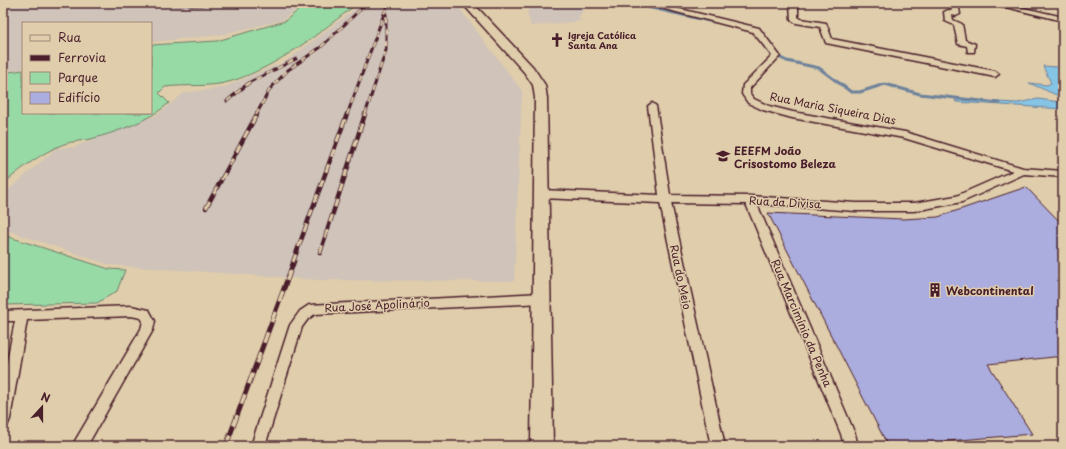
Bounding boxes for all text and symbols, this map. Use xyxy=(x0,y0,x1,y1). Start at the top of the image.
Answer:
legend xyxy=(22,22,152,114)
text: Rua xyxy=(58,28,82,46)
place label: Igreja Católica Santa Ana xyxy=(568,28,637,52)
church icon: Igreja Católica Santa Ana xyxy=(549,32,565,48)
text: Ferrovia xyxy=(58,48,107,66)
text: Parque xyxy=(58,68,98,86)
street label: Rua Maria Siqueira Dias xyxy=(768,87,898,129)
text: Edifício xyxy=(58,88,100,106)
place label: EEEFM João Crisostomo Beleza xyxy=(734,142,836,172)
school or university icon: EEEFM João Crisostomo Beleza xyxy=(715,148,731,164)
street label: Rua da Divisa xyxy=(748,192,822,212)
street label: Rua do Meio xyxy=(666,243,696,311)
street label: Rua Marcimínio da Penha xyxy=(767,256,837,390)
building icon: Webcontinental xyxy=(927,282,943,298)
place label: Webcontinental xyxy=(946,282,1034,299)
street label: Rua José Apolinário xyxy=(324,294,430,316)
north arrow xyxy=(22,387,62,427)
text: N xyxy=(39,388,53,407)

